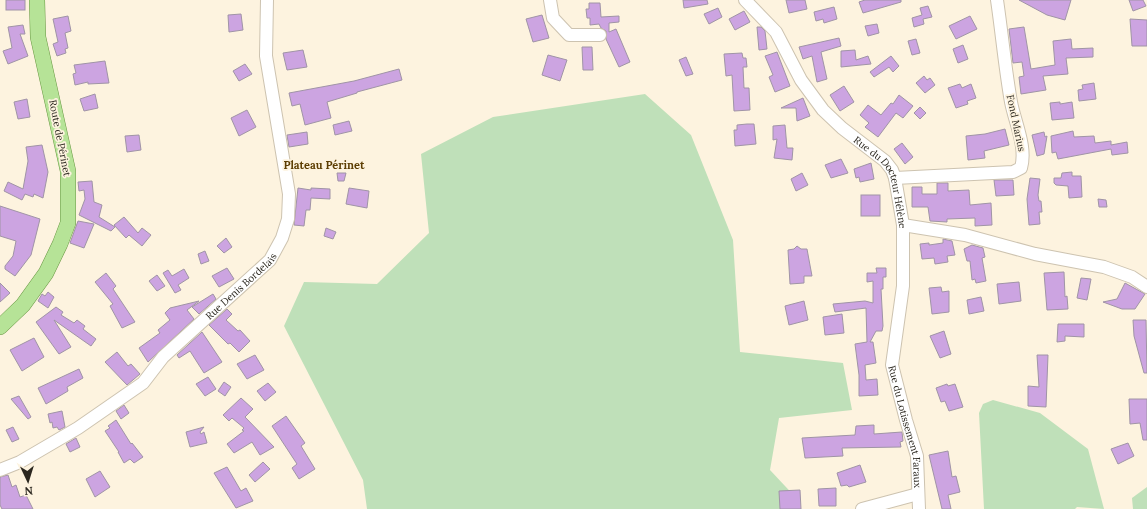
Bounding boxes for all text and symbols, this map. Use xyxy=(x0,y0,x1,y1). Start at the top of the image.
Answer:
street label: Fond Marius xyxy=(1004,93,1028,153)
street label: Route de Périnet xyxy=(46,99,74,178)
street label: Rue du Docteur Hélène xyxy=(851,133,910,229)
district label: Plateau Périnet xyxy=(283,158,365,172)
street label: Rue Denis Bordelais xyxy=(202,250,279,322)
street label: Rue du Lotissement Faraux xyxy=(886,364,925,489)
north arrow xyxy=(8,461,48,501)
text: N xyxy=(23,484,33,498)

